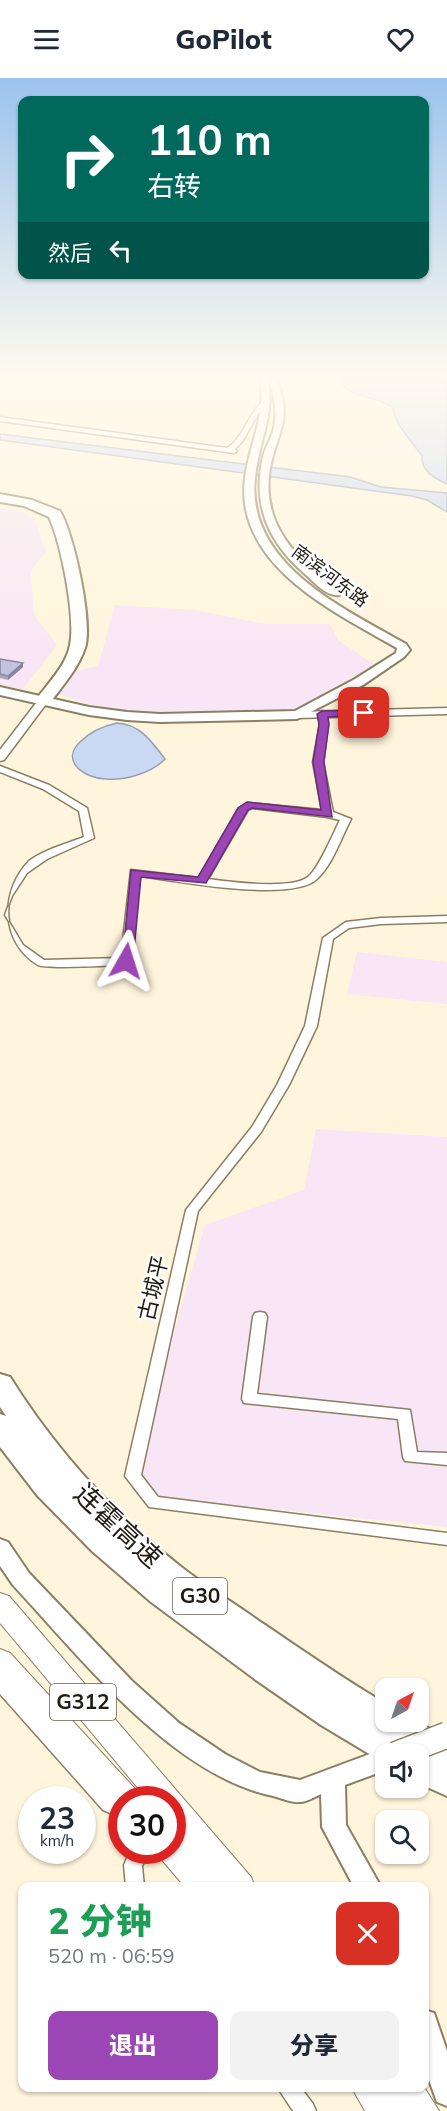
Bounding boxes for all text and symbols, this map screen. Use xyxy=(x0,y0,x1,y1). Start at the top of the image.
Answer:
text: GoPilot xyxy=(175,22,272,56)
icon: menu xyxy=(30,23,63,56)
icon: heart xyxy=(384,23,417,56)
text: 110 m xyxy=(147,113,272,166)
icon: right xyxy=(48,120,126,198)
text: 右转 xyxy=(147,169,201,203)
icon: left xyxy=(104,234,137,267)
text: 然后 xyxy=(48,239,92,267)
street label: 南滨河东路 xyxy=(287,539,373,612)
pin xyxy=(338,687,389,738)
icon: arrive xyxy=(347,696,380,729)
position arrow xyxy=(94,929,158,993)
street label: 古城平 xyxy=(132,1253,174,1323)
street label: 连霍高速 xyxy=(68,1476,170,1575)
road number: G30 xyxy=(173,1578,227,1614)
north arrow xyxy=(375,1678,429,1732)
map controls xyxy=(375,1678,429,1864)
road number: G312 xyxy=(50,1684,116,1720)
button: sound xyxy=(375,1744,429,1798)
speed limit sign: 30 xyxy=(108,1786,186,1864)
text: 23 xyxy=(39,1799,75,1837)
button: search xyxy=(375,1810,429,1864)
text: km/h xyxy=(40,1831,74,1850)
text: 2 分钟 xyxy=(48,1898,152,1943)
button: close xyxy=(336,1902,399,1965)
text: 520 m · 06:59 xyxy=(48,1943,174,1968)
button: 退出 xyxy=(48,2011,218,2080)
button: 分享 xyxy=(230,2011,399,2080)

